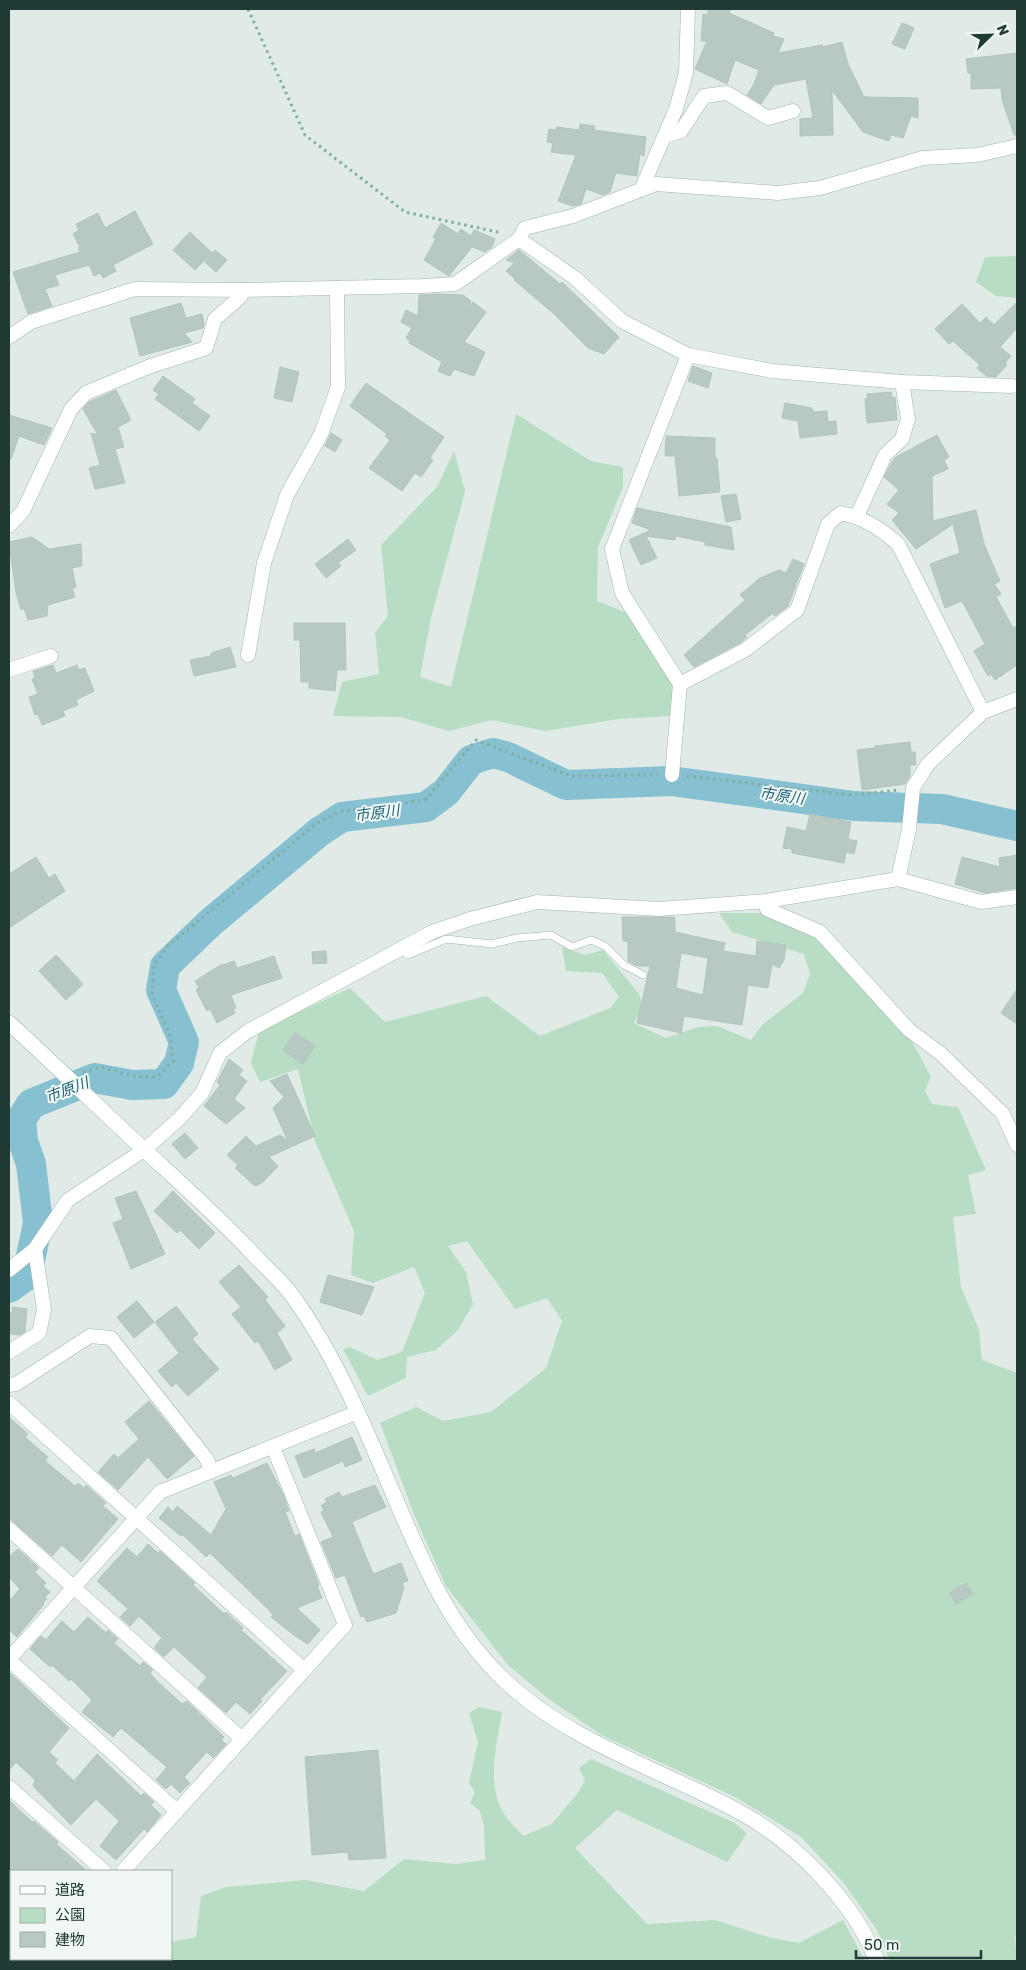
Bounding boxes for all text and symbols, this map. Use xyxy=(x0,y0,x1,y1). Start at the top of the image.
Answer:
north arrow xyxy=(966,10,1016,60)
text: N xyxy=(993,22,1012,38)
water label: 市原川 xyxy=(758,784,808,808)
water label: 市原川 xyxy=(354,801,402,825)
water label: 市原川 xyxy=(43,1073,93,1106)
legend xyxy=(10,1870,172,1960)
text: 道路 xyxy=(55,1881,85,1899)
text: 公園 xyxy=(55,1906,85,1924)
scale bar xyxy=(856,1928,981,1960)
text: 建物 xyxy=(55,1931,85,1949)
text: 50 m xyxy=(864,1936,899,1954)

